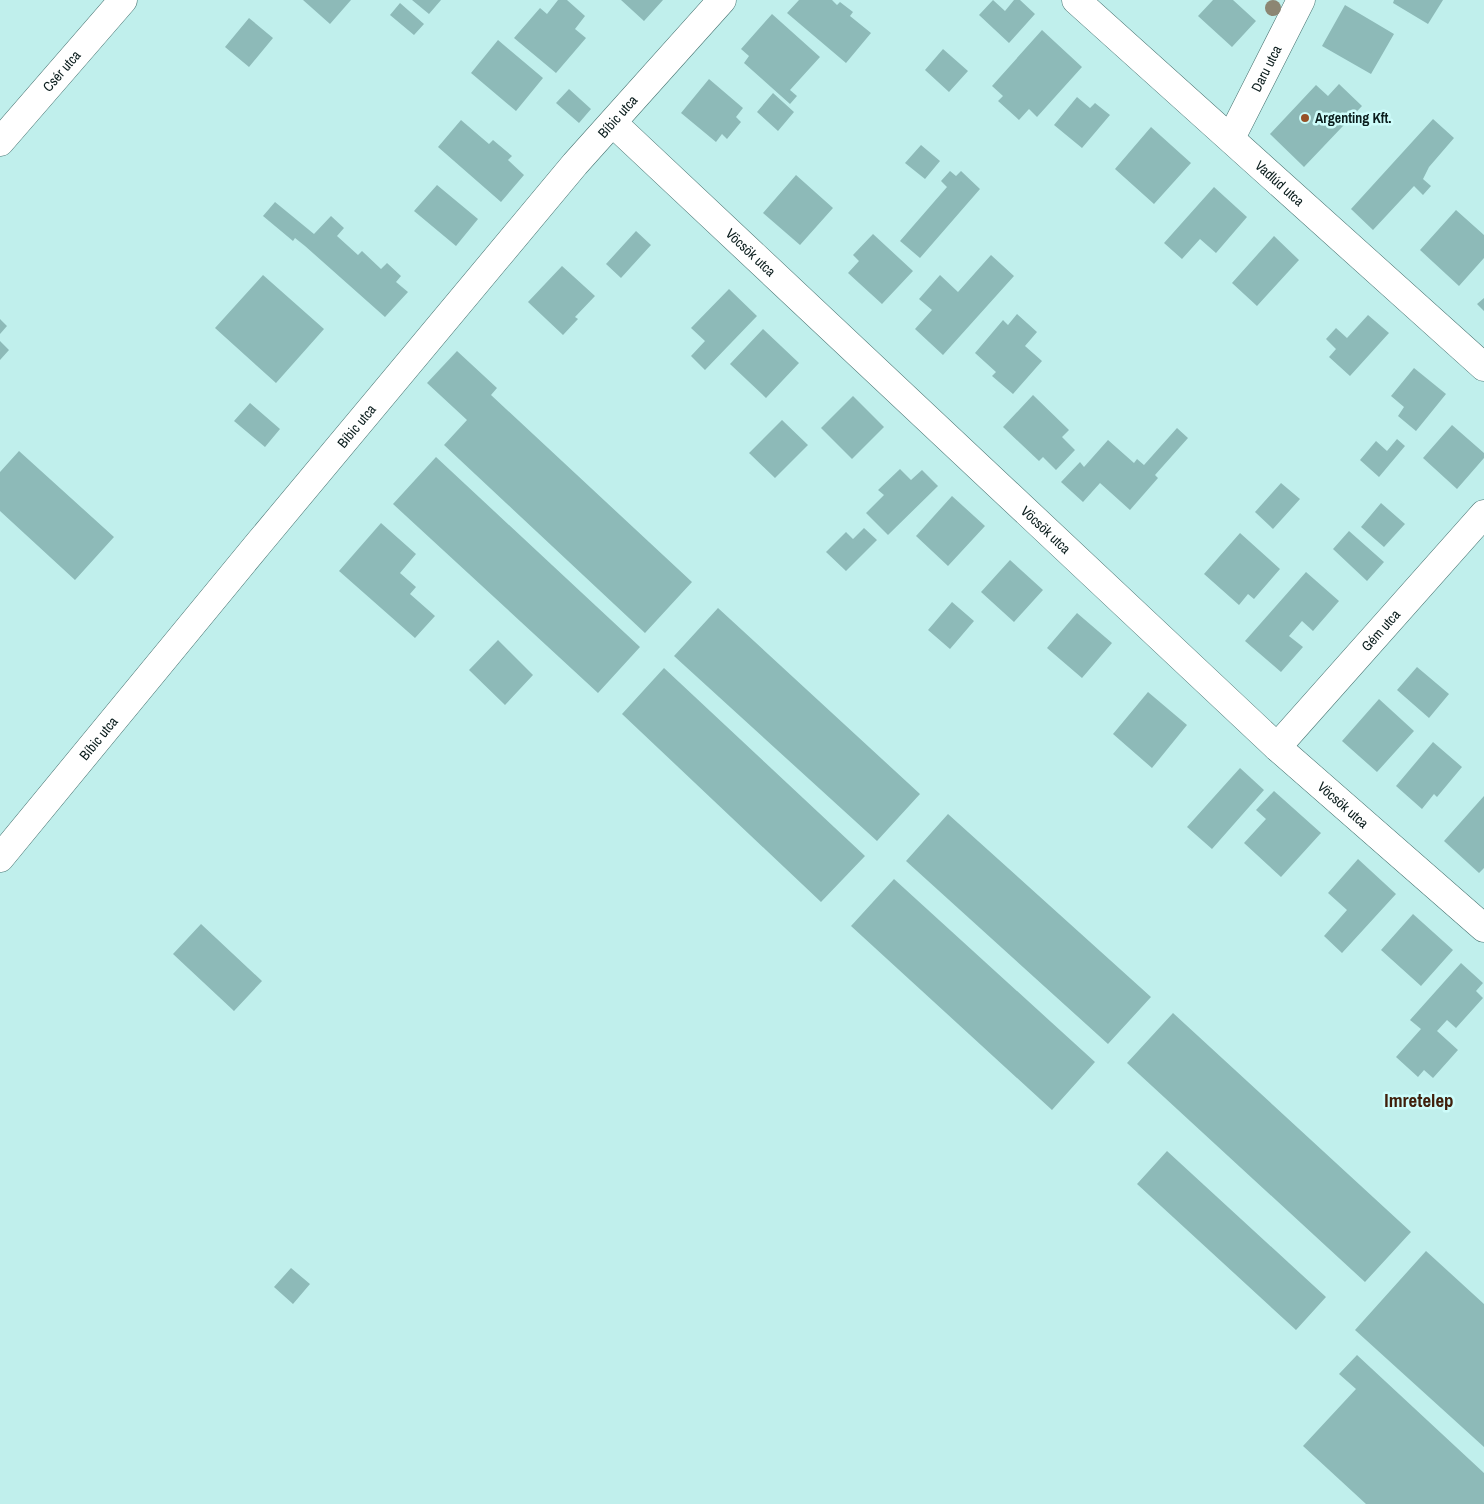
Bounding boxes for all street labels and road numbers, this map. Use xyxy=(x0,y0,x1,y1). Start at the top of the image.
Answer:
street label: Daru utca xyxy=(1247,42,1286,95)
street label: Csér utca xyxy=(39,46,85,95)
street label: Bíbic utca xyxy=(594,91,642,142)
street label: Vadlúd utca xyxy=(1251,157,1308,210)
street label: Vöcsök utca xyxy=(722,225,780,281)
street label: Bíbic utca xyxy=(333,400,380,452)
street label: Vöcsök utca xyxy=(1017,502,1075,558)
street label: Gém utca xyxy=(1357,605,1404,655)
street label: Bíbic utca xyxy=(75,712,122,764)
street label: Vöcsök utca xyxy=(1314,778,1373,832)

